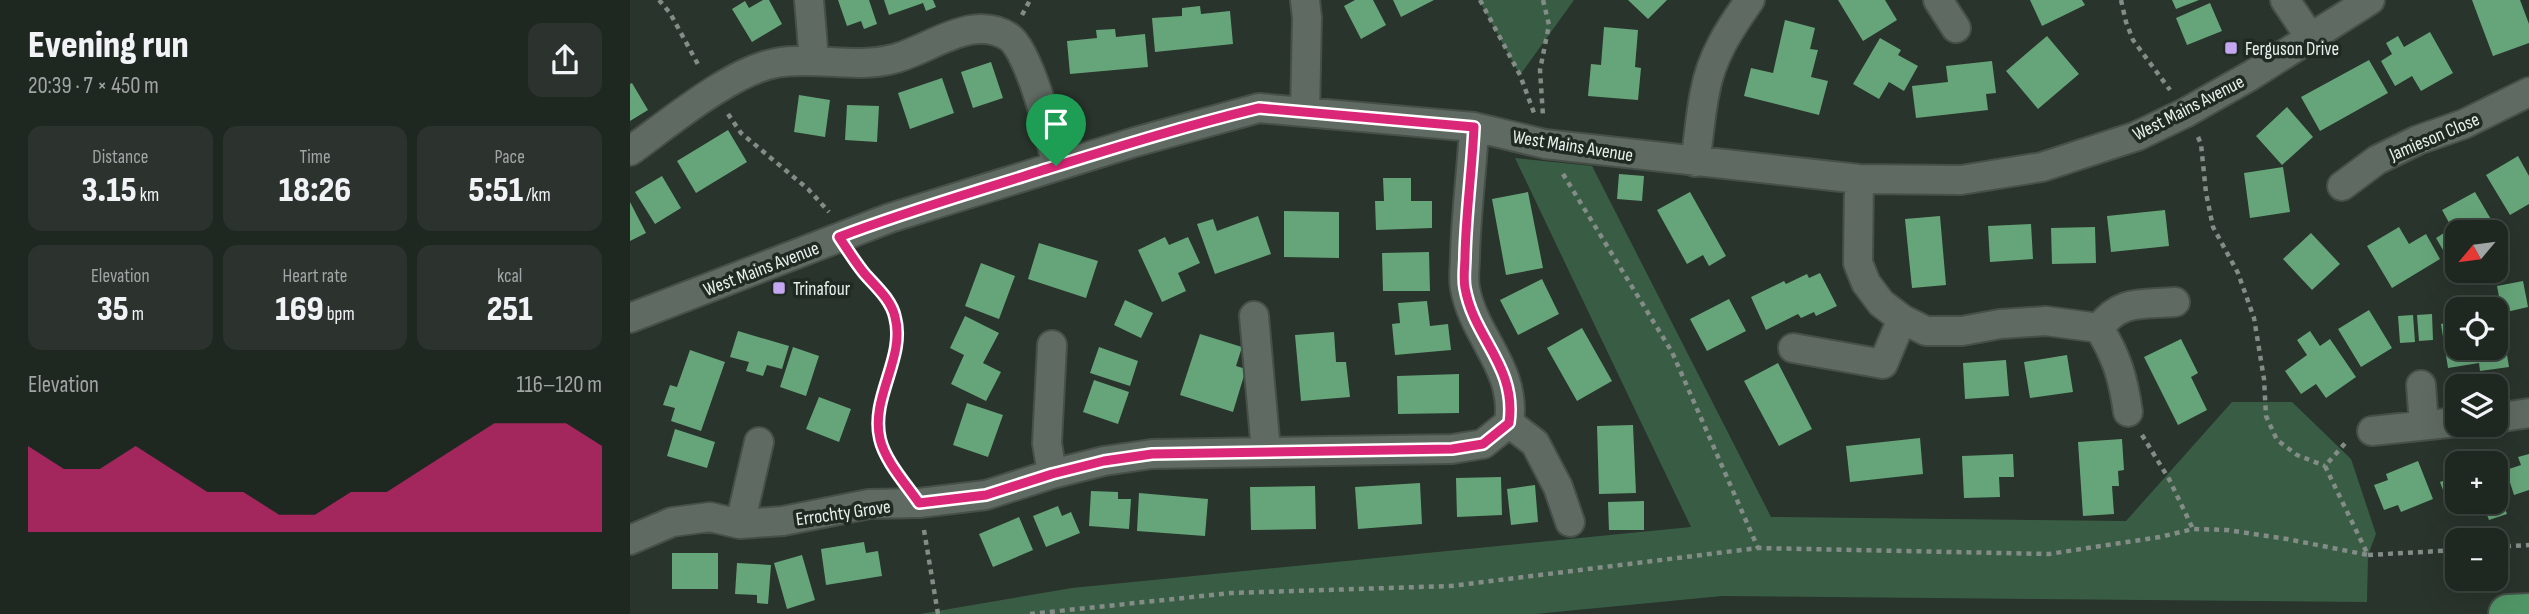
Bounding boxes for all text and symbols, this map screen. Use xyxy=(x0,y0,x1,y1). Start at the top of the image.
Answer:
text: Evening run xyxy=(28,23,189,68)
button: share xyxy=(528,23,602,97)
place label: Ferguson Drive xyxy=(2245,38,2339,61)
marker: Ferguson Drive xyxy=(2223,40,2239,56)
street label: West Mains Avenue xyxy=(2129,70,2248,146)
text: 20:39 · 7 × 450 m xyxy=(28,72,159,100)
pin xyxy=(1026,94,1086,166)
icon: arrive xyxy=(1037,105,1075,143)
street label: Jamieson Close xyxy=(2385,108,2483,167)
street label: West Mains Avenue xyxy=(1511,126,1635,167)
text: Distance xyxy=(92,146,148,169)
text: Time xyxy=(299,146,331,169)
text: Pace xyxy=(495,146,525,169)
text: 3.15 xyxy=(81,169,137,212)
text: 18:26 xyxy=(279,169,351,212)
text: 5:51 xyxy=(469,169,523,212)
text: km xyxy=(137,184,159,207)
text: /km xyxy=(523,184,551,207)
north arrow xyxy=(2445,220,2508,284)
map controls xyxy=(2445,220,2508,591)
street label: West Mains Avenue xyxy=(701,237,823,302)
text: Elevation xyxy=(91,265,150,288)
text: Heart rate xyxy=(283,265,347,288)
text: kcal xyxy=(497,265,522,288)
place label: Trinafour xyxy=(793,278,851,301)
marker: Trinafour xyxy=(771,280,787,296)
text: 35 xyxy=(97,288,129,331)
text: 169 xyxy=(275,288,324,331)
text: 251 xyxy=(487,288,533,331)
button: locate xyxy=(2445,297,2508,360)
text: m xyxy=(129,303,144,326)
text: bpm xyxy=(324,303,355,326)
text: Elevation xyxy=(28,371,99,399)
text: 116–120 m xyxy=(517,371,602,399)
button: layers xyxy=(2445,374,2508,437)
button: + xyxy=(2445,451,2508,514)
street label: Errochty Grove xyxy=(794,495,892,532)
button: − xyxy=(2445,528,2508,591)

